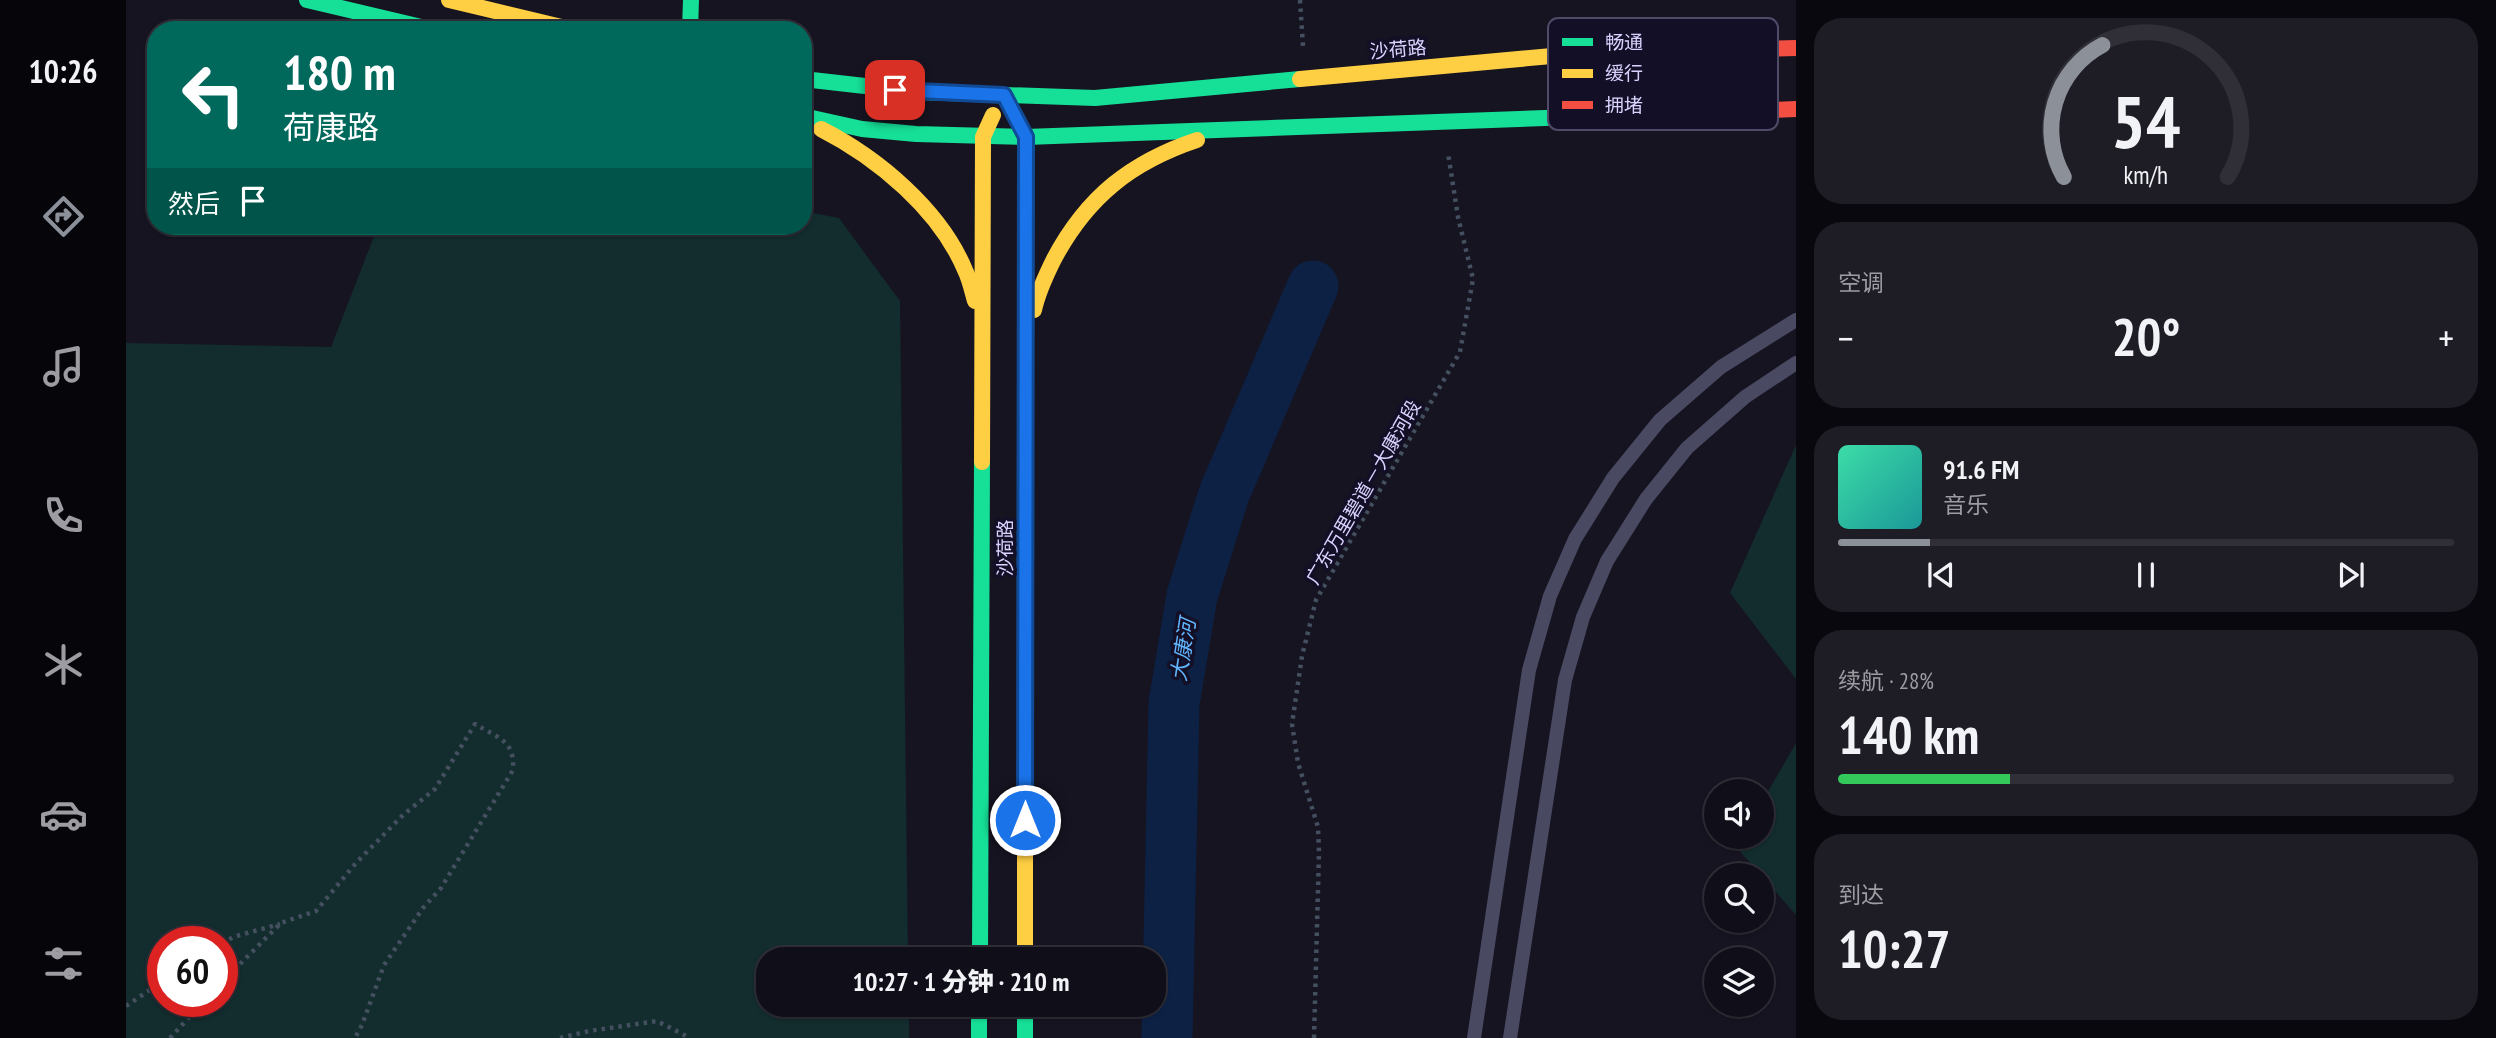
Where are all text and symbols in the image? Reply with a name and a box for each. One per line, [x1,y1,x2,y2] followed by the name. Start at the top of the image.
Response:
[1548,18,1778,130] legend
[1605,30,1643,54] text: 畅通
[1369,35,1427,63] street label: 沙荷路
[283,40,396,104] text: 180 m
[168,49,259,140] icon: left
[28,50,98,92] text: 10:26
[865,60,925,120] pin
[1605,61,1643,85] text: 缓行
[876,71,914,109] icon: arrive
[2111,73,2181,167] text: 54
[1605,93,1643,117] text: 拥堵
[283,106,379,148] text: 荷康路
[2124,159,2168,191] text: km/h
[234,182,272,220] icon: arrive
[168,187,220,220] text: 然后
[39,192,88,241] icon: directions
[1838,268,1884,297] text: 空调
[2112,303,2180,370] text: 20°
[1838,313,1854,362] text: −
[2438,313,2454,362] text: +
[39,342,88,391] icon: music
[1300,395,1426,589] street label: 广东万里碧道－大康河段
[1943,453,2019,486] text: 91.6 FM
[1943,490,1989,519] text: 音乐
[39,491,88,540] icon: phone
[993,519,1017,577] street label: 沙荷路
[1922,556,1960,594] icon: previous
[2127,556,2165,594] icon: pause
[2332,556,2370,594] icon: next
[1165,613,1202,683] water label: 大康河
[39,640,88,689] icon: climate
[1838,666,1934,695] text: 续航 · 28%
[1838,701,1979,768] text: 140 km
[1704,779,1774,1017] map controls
[1704,779,1774,849] button: sound
[988,783,1062,857] position arrow
[39,790,88,839] icon: car
[1704,863,1774,933] button: search
[1838,880,1884,909] text: 到达
[1838,915,1950,982] text: 10:27
[147,926,238,1017] speed limit sign: 60
[39,939,88,988] icon: filters
[1704,947,1774,1017] button: layers
[852,965,1070,998] text: 10:27 · 1 分钟 · 210 m

